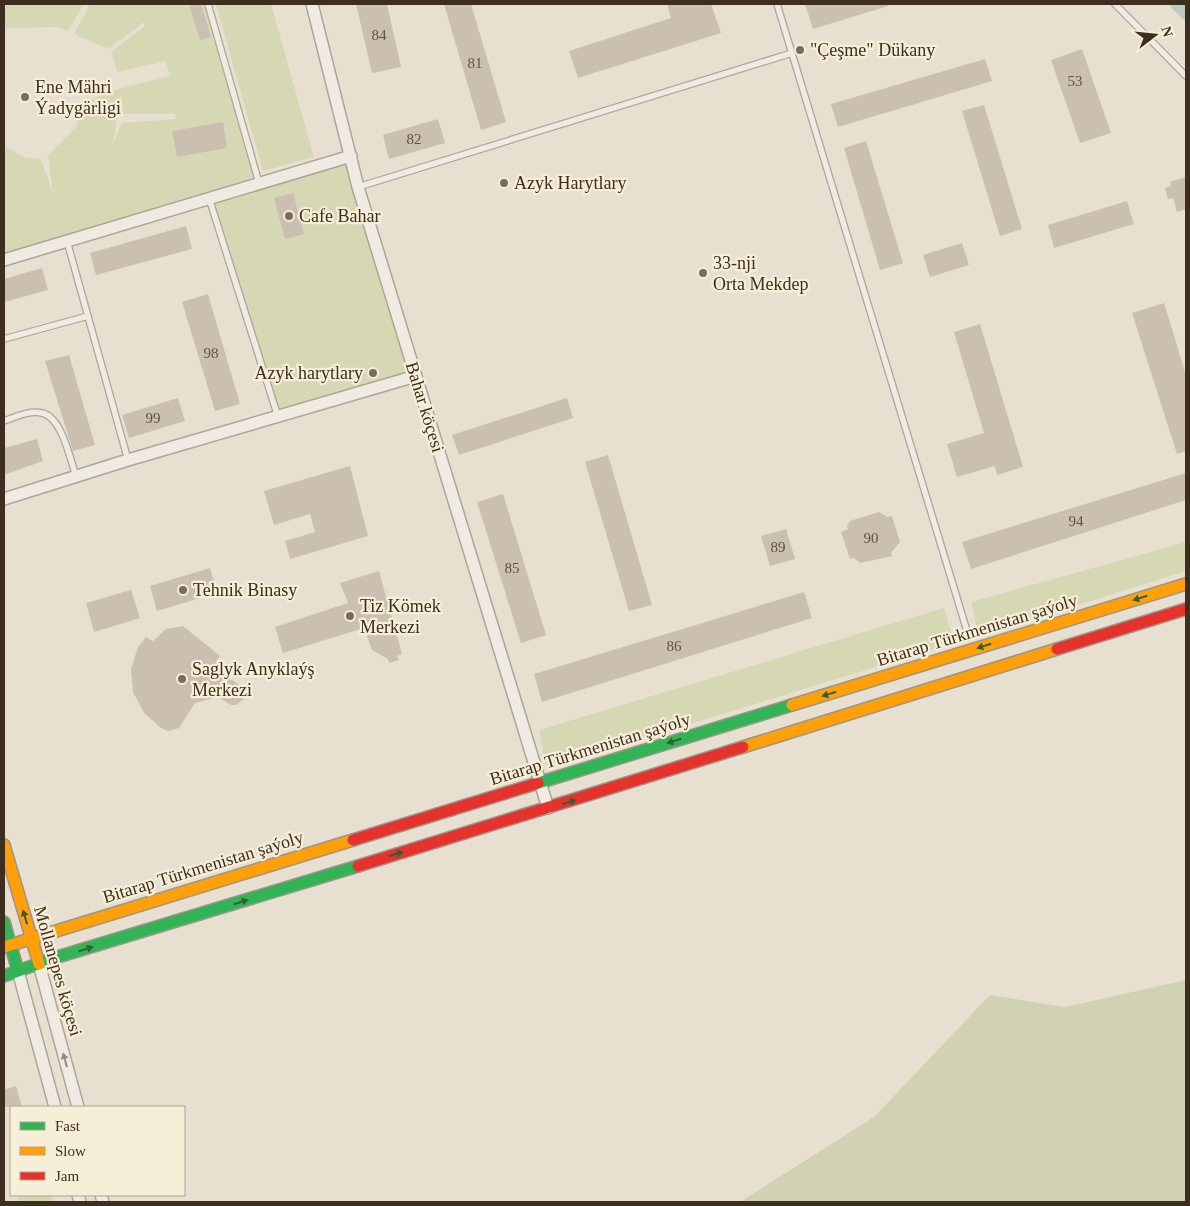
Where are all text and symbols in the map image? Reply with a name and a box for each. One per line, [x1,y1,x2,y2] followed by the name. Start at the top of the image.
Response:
[1130,10,1180,60] north arrow
[1158,25,1176,38] text: N
[372,27,387,43] house number: 84
[810,40,935,60] place label: "Çeşme" Dükany
[794,44,806,56] marker: "Çeşme" Dükany
[468,55,483,71] house number: 81
[1068,73,1083,89] house number: 53
[35,77,121,118] place label: Ene Mähri Ýadygärligi
[19,91,31,103] marker: Ene Mähri Ýadygärligi
[407,131,422,147] house number: 82
[514,173,626,193] place label: Azyk Harytlary
[498,177,510,189] marker: Azyk Harytlary
[299,206,380,226] place label: Cafe Bahar
[283,210,295,222] marker: Cafe Bahar
[713,253,808,294] place label: 33-nji Orta Mekdep
[697,267,709,279] marker: 33-nji Orta Mekdep
[204,345,219,361] house number: 98
[402,359,448,455] street label: Bahar köçesi
[255,363,363,383] place label: Azyk harytlary
[367,367,379,379] marker: Azyk harytlary
[146,410,161,426] house number: 99
[1069,513,1084,529] house number: 94
[864,530,879,546] house number: 90
[771,539,786,555] house number: 89
[505,560,520,576] house number: 85
[193,580,297,600] place label: Tehnik Binasy
[177,584,189,596] marker: Tehnik Binasy
[874,590,1080,670] street label: Bitarap Türkmenistan şaýoly
[1132,595,1147,603] one-way arrow
[360,596,441,637] place label: Tiz Kömek Merkezi
[344,610,356,622] marker: Tiz Kömek Merkezi
[667,638,682,654] house number: 86
[977,642,992,650] one-way arrow
[192,659,315,700] place label: Saglyk Anyklaýş Merkezi
[176,673,188,685] marker: Saglyk Anyklaýş Merkezi
[821,690,836,698] one-way arrow
[487,709,693,789] street label: Bitarap Türkmenistan şaýoly
[666,738,681,746] one-way arrow
[561,798,576,805] one-way arrow
[100,827,306,907] street label: Bitarap Türkmenistan şaýoly
[389,850,404,858] one-way arrow
[234,897,249,905] one-way arrow
[30,904,86,1038] street label: Mollanepes köçesi
[20,910,28,925] one-way arrow
[78,944,93,952] one-way arrow
[61,1053,69,1068] one-way arrow
[10,1106,185,1196] legend
[55,1118,81,1134] text: Fast
[55,1143,86,1159] text: Slow
[55,1168,79,1184] text: Jam

